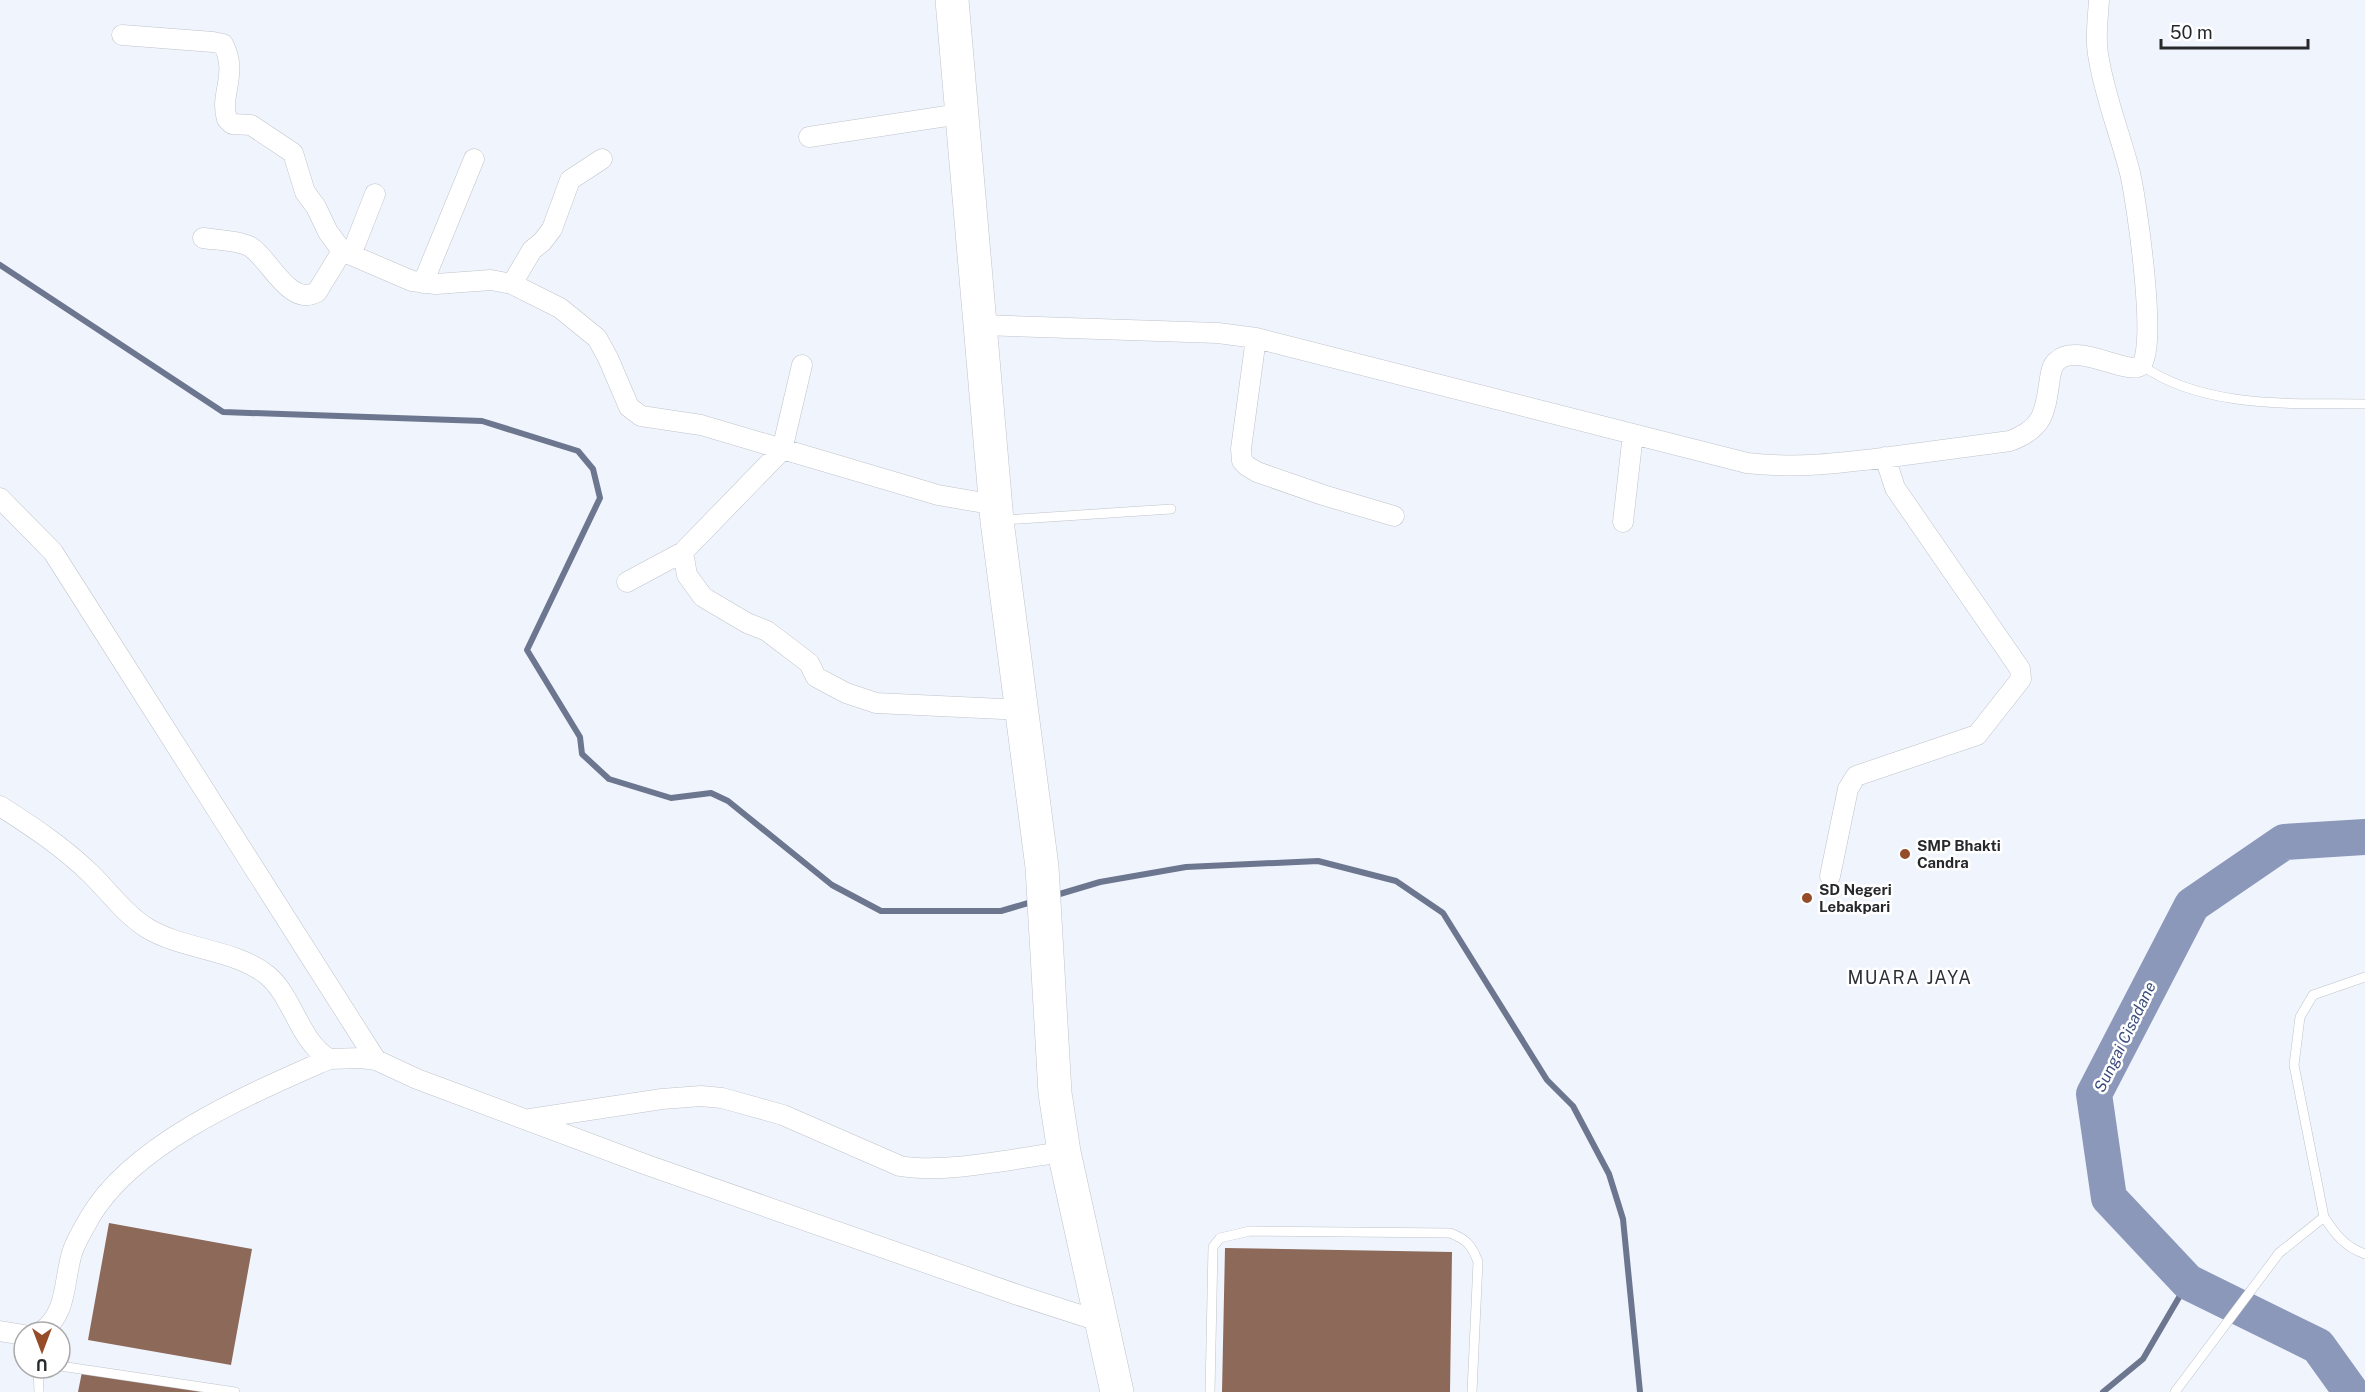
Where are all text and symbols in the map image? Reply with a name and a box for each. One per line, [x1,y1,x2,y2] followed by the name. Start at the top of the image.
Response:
[2161,12,2308,50] scale bar
[2170,22,2213,43] text: 50 m
[1917,837,2001,871] place label: SMP Bhakti Candra
[1898,847,1912,861] marker: SMP Bhakti Candra
[1819,881,1892,915] place label: SD Negeri Lebakpari
[1800,891,1814,905] marker: SD Negeri Lebakpari
[1847,967,1973,988] district label: MUARA JAYA
[2090,978,2160,1095] water label: Sungai Cisadane
[12,1320,72,1380] north arrow
[36,1355,48,1374] text: U

